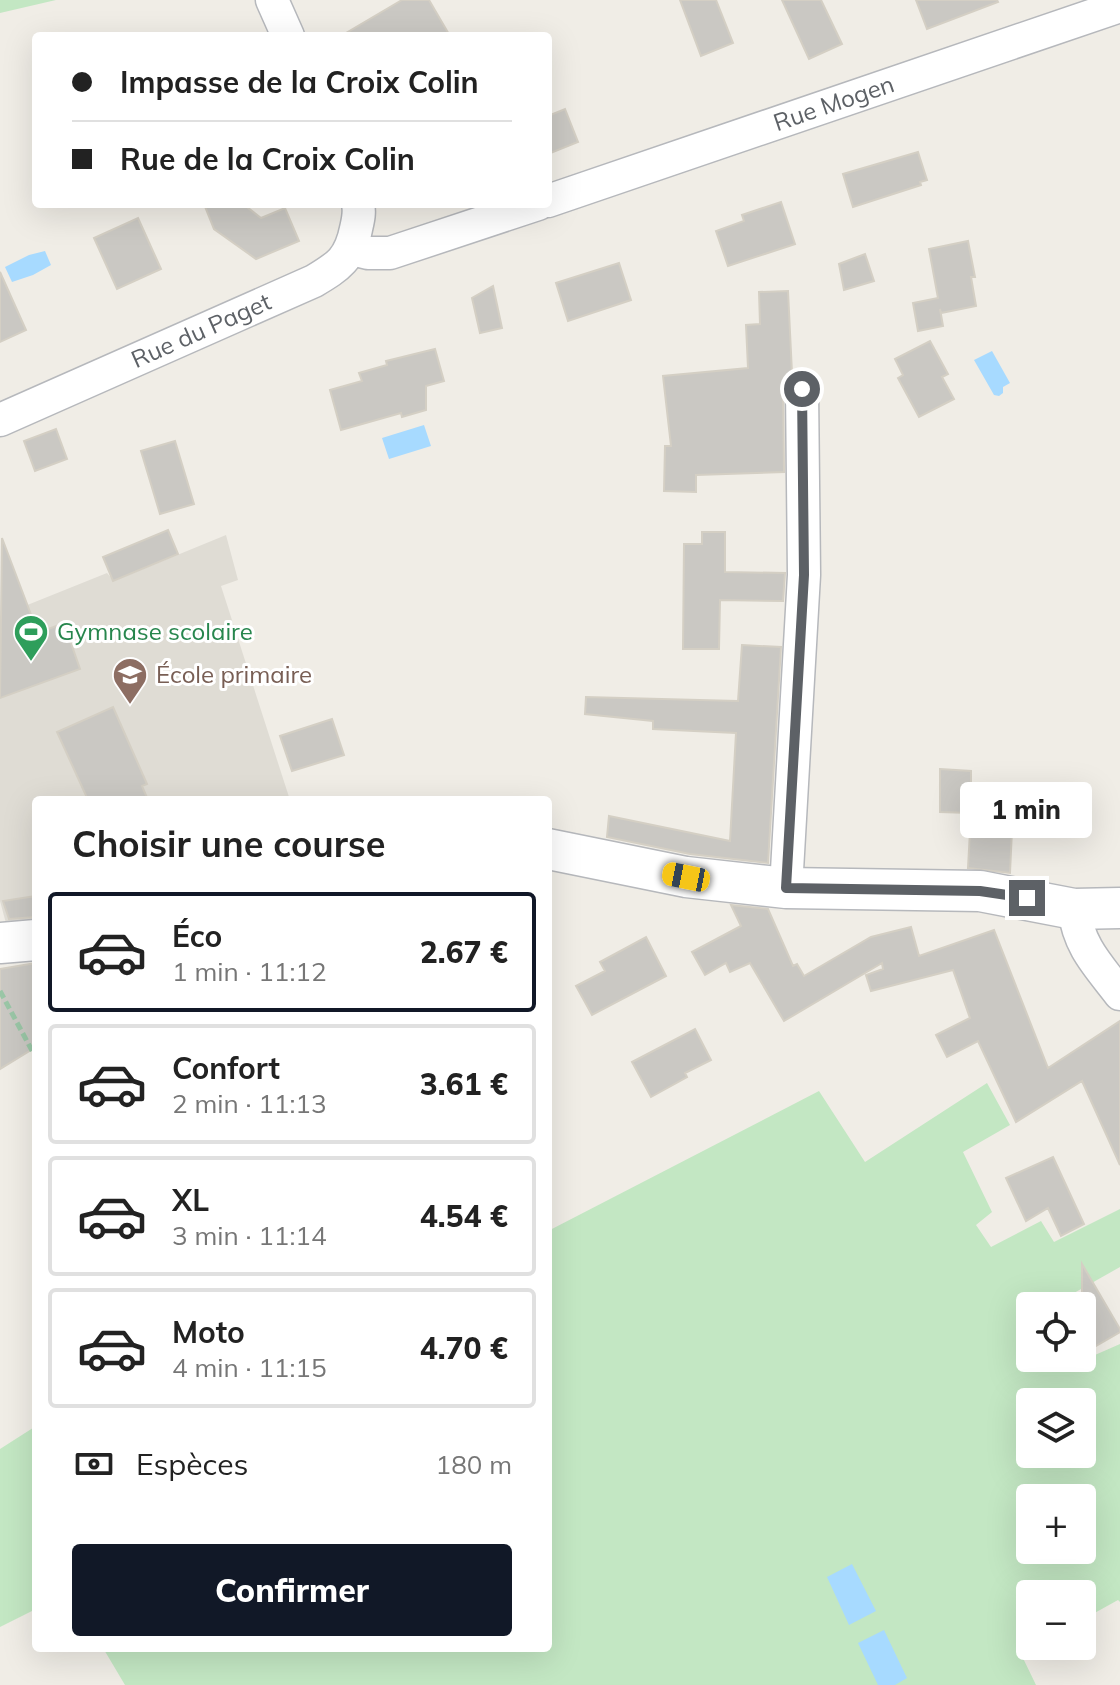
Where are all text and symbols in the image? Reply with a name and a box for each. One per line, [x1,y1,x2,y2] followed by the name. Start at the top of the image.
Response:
[120,63,479,101] text: Impasse de la Croix Colin
[769,68,898,137] street label: Rue Mogen
[120,140,415,178] text: Rue de la Croix Colin
[126,286,275,374] street label: Rue du Paget
[784,371,820,407] route start
[12,613,50,663] sports icon: Gymnase scolaire
[57,616,253,646] place label: Gymnase scolaire
[111,656,149,706] school or university icon: École primaire
[156,659,312,689] place label: École primaire
[961,782,1093,838] callout: 1 min
[991,793,1061,826] text: 1 min
[72,821,386,866] text: Choisir une course
[660,861,712,893] car
[1009,880,1045,916] route end
[76,916,148,988] icon: car
[172,917,222,955] text: Éco
[420,933,508,971] text: 2.67 €
[172,955,327,988] text: 1 min · 11:12
[76,1048,148,1120] icon: car
[172,1049,280,1087] text: Confort
[420,1065,508,1103] text: 3.61 €
[172,1087,327,1120] text: 2 min · 11:13
[76,1180,148,1252] icon: car
[172,1181,209,1219] text: XL
[420,1197,508,1235] text: 4.54 €
[172,1219,327,1252] text: 3 min · 11:14
[1016,1292,1096,1660] map controls
[1016,1292,1096,1372] button: locate
[76,1312,148,1384] icon: car
[172,1313,245,1351] text: Moto
[420,1329,508,1367] text: 4.70 €
[172,1351,327,1384] text: 4 min · 11:15
[1016,1388,1096,1468] button: layers
[72,1442,116,1486] icon: cash
[136,1445,248,1483] text: Espèces
[436,1448,512,1481] text: 180 m
[1016,1484,1096,1564] button: +
[72,1544,512,1636] button: Confirmer
[1016,1580,1096,1660] button: −

